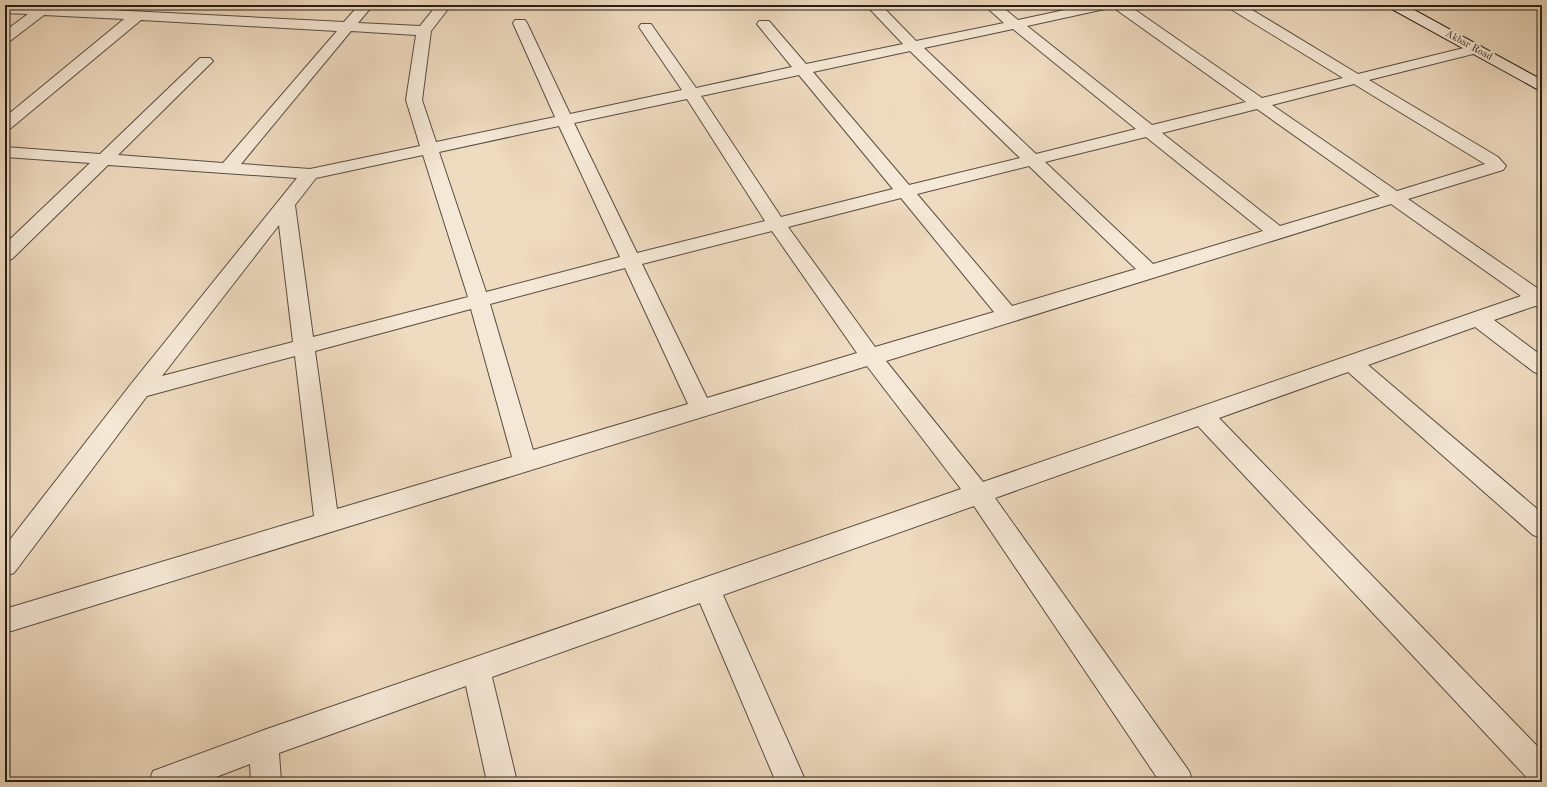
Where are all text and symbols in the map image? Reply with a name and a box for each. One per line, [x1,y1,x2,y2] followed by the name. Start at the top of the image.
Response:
[1444,28,1494,62] street label: Akbar Road

